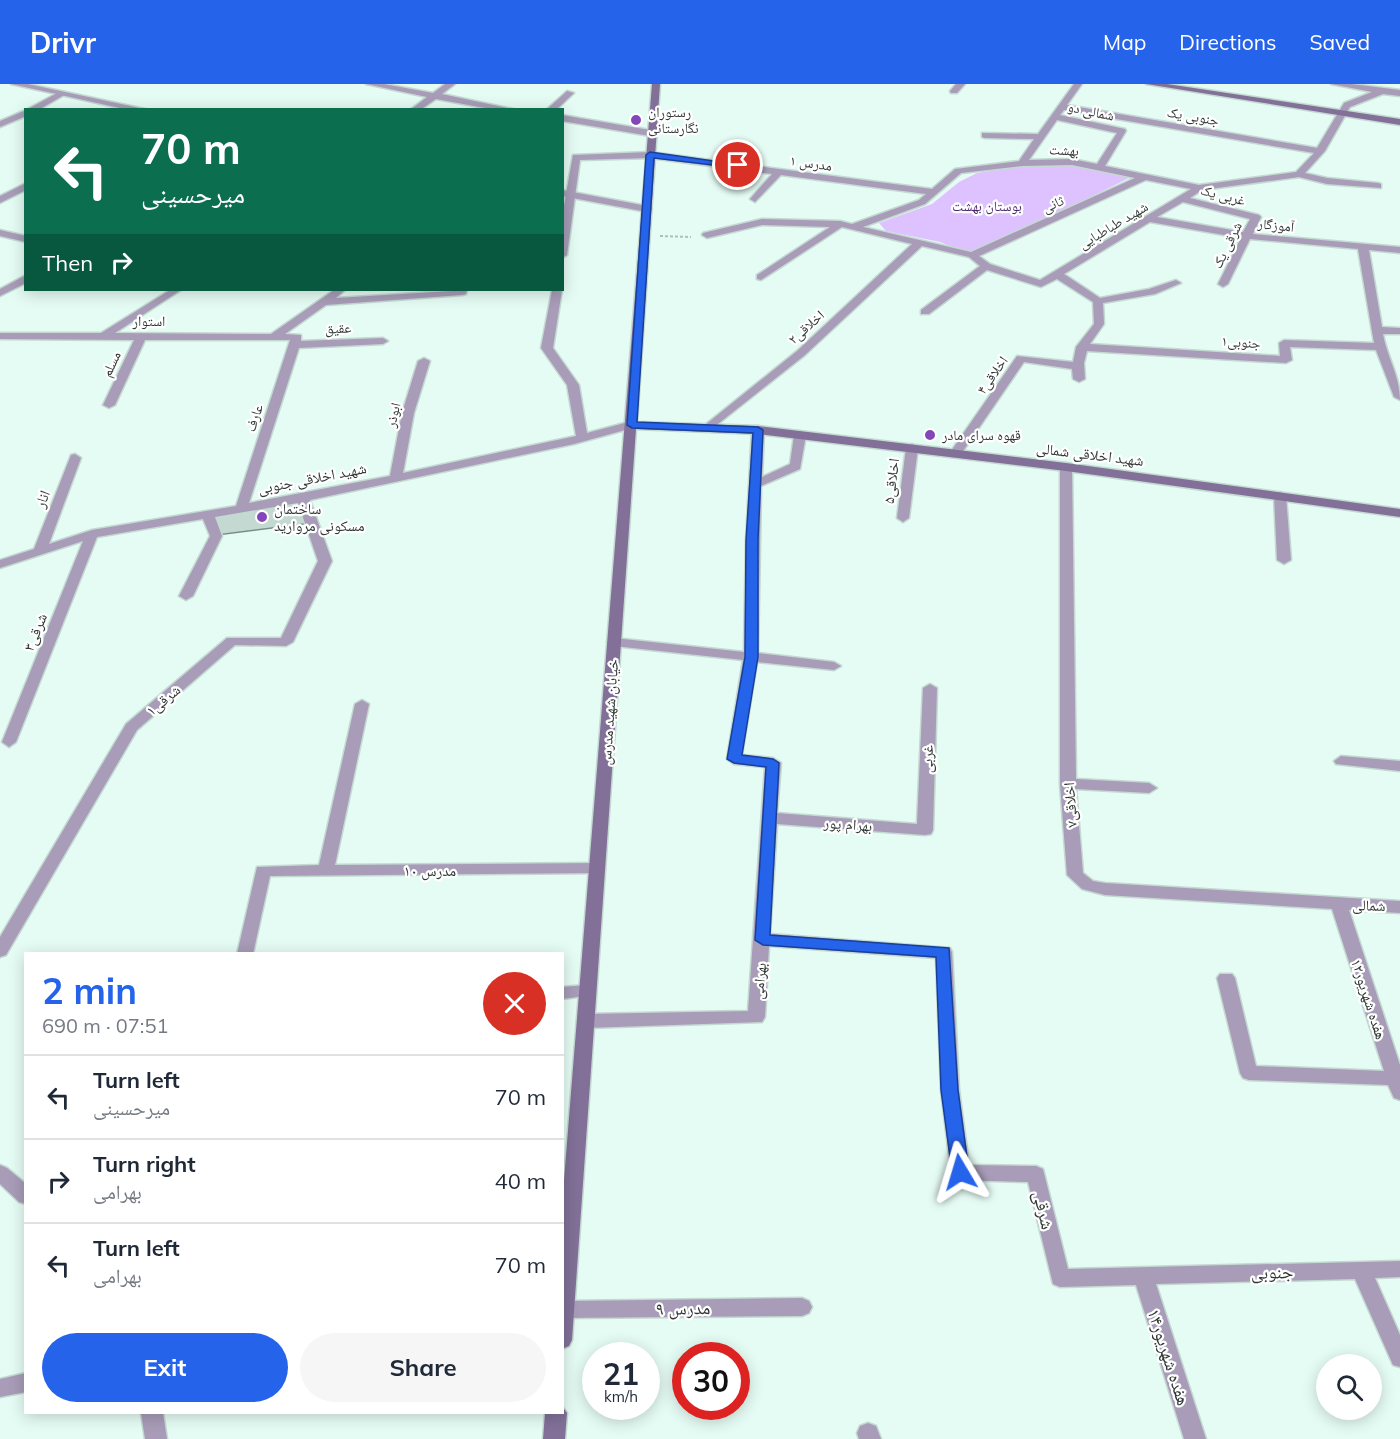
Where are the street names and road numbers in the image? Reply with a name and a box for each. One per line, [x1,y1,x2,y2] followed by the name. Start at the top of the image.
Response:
[1066,97,1116,125] street label: شمالی دو
[1166,103,1220,129] street label: جنوبی یک
[1049,140,1080,160] street label: بهشت
[789,151,833,175] street label: مدرس ۱
[1199,181,1247,209] street label: غربی یک
[1039,191,1067,217] street label: ثانی
[1075,197,1151,253] street label: شهید طباطبایی
[1256,214,1295,236] street label: آموزگار
[1208,219,1246,271] street label: شرقی یک
[784,306,828,348] street label: اخلاقی۲
[132,312,165,330] street label: استوار
[324,318,352,339] street label: عقیق
[1221,332,1261,352] street label: جنوبی۱
[97,348,126,380] street label: مسلم
[972,352,1012,398] street label: اخلاقی۴
[381,401,405,430] street label: ابوذر
[241,402,267,434] street label: عارف
[1035,438,1145,471] street label: شهید اخلاقی شمالی
[879,457,904,505] street label: اخلاقی۵
[256,458,368,499] street label: شهید اخلاقی جنوبی
[30,488,54,511] street label: انار
[19,610,52,654] street label: شرقی۳
[596,658,623,766] street label: خیابان شهید مدرس
[142,680,185,721] street label: شرقی۱
[917,744,938,773] street label: غربی
[1059,782,1082,828] street label: اخلاقی۷
[822,813,873,836] street label: بهرام پور
[404,861,456,881] street label: مدرس ۱۰
[1352,895,1386,916] street label: شمالی
[1347,956,1391,1042] street label: هفده شهریور۱۲
[748,962,771,1000] street label: بهرامی
[1028,1188,1060,1232] street label: شرقی
[1251,1260,1293,1284] street label: جنوبی
[655,1296,711,1320] street label: مدرس ۹
[1143,1306,1195,1408] street label: هفده شهریور۱۴

